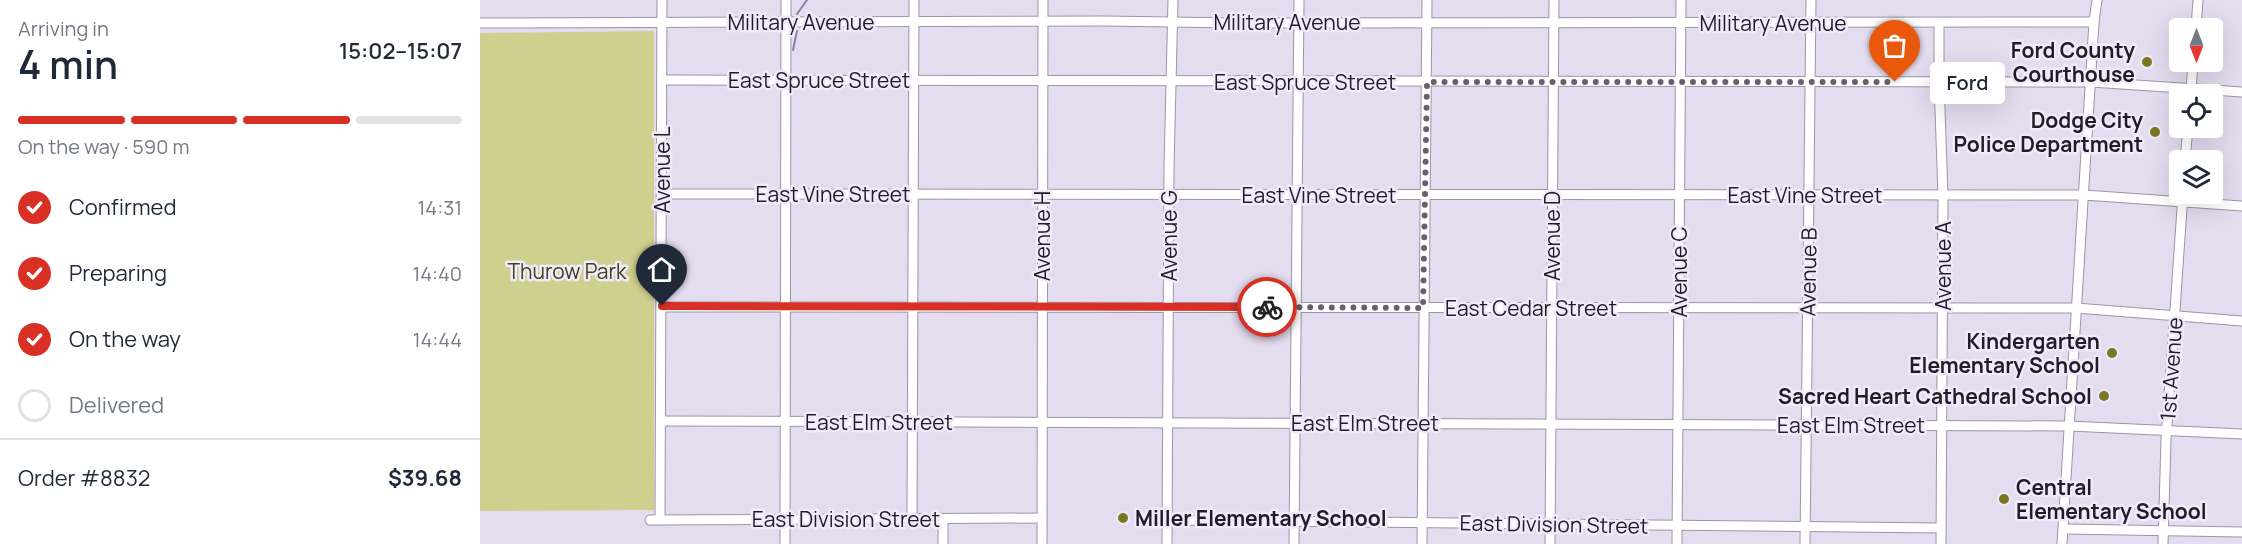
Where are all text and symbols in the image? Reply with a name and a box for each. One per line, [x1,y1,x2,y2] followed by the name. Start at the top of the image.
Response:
[727,8,875,36] street label: Military Avenue
[1213,8,1361,36] street label: Military Avenue
[1699,9,1847,37] street label: Military Avenue
[18,15,109,42] text: Arriving in
[2169,18,2223,72] north arrow
[2169,18,2223,204] map controls
[1869,20,1920,82] pin
[1878,29,1911,62] icon: bag
[339,36,462,66] text: 15:02–15:07
[2011,36,2135,88] place label: Ford County Courthouse
[18,37,118,91] text: 4 min
[2140,55,2154,69] marker: Ford County Courthouse
[1931,61,2006,103] callout: Ford
[728,66,910,94] street label: East Spruce Street
[1214,68,1396,96] street label: East Spruce Street
[1947,69,1988,96] text: Ford
[2169,84,2223,138] button: locate
[1954,106,2143,158] place label: Dodge City Police Department
[2148,125,2162,139] marker: Dodge City Police Department
[648,126,676,213] street label: Avenue L
[18,133,189,160] text: On the way · 590 m
[2169,150,2223,204] button: layers
[756,180,910,208] street label: East Vine Street
[1242,181,1396,209] street label: East Vine Street
[1728,181,1882,209] street label: East Vine Street
[1155,190,1183,281] street label: Avenue G
[18,191,51,224] icon: check
[1028,191,1056,281] street label: Avenue H
[1538,191,1566,281] street label: Avenue D
[69,192,177,222] text: Confirmed
[418,194,462,221] text: 14:31
[1929,221,1957,311] street label: Avenue A
[1665,226,1693,318] street label: Avenue C
[1793,227,1823,317] street label: Avenue B
[636,244,687,306] pin
[645,253,678,286] icon: home
[18,257,51,290] icon: check
[508,257,627,285] park label: Thurow Park
[69,258,167,288] text: Preparing
[412,260,462,287] text: 14:40
[1237,277,1297,337] courier
[1251,291,1284,324] icon: bike
[1445,294,1617,322] street label: East Cedar Street
[2153,316,2189,422] street label: 1st Avenue
[18,323,51,356] icon: check
[69,324,181,354] text: On the way
[413,326,462,353] text: 14:44
[1909,327,2100,379] place label: Kindergarten Elementary School
[2105,346,2119,360] marker: Kindergarten Elementary School
[1778,382,2092,410] place label: Sacred Heart Cathedral School
[2097,389,2111,403] marker: Sacred Heart Cathedral School
[69,390,164,420] text: Delivered
[805,408,953,436] street label: East Elm Street
[1291,409,1439,437] street label: East Elm Street
[1777,411,1925,439] street label: East Elm Street
[18,463,150,493] text: Order #8832
[388,463,462,493] text: $39.68
[2016,473,2207,525] place label: Central Elementary School
[1997,492,2011,506] marker: Central Elementary School
[1135,504,1387,532] place label: Miller Elementary School
[752,505,940,533] street label: East Division Street
[1459,508,1649,540] street label: East Division Street
[1116,511,1130,525] marker: Miller Elementary School

